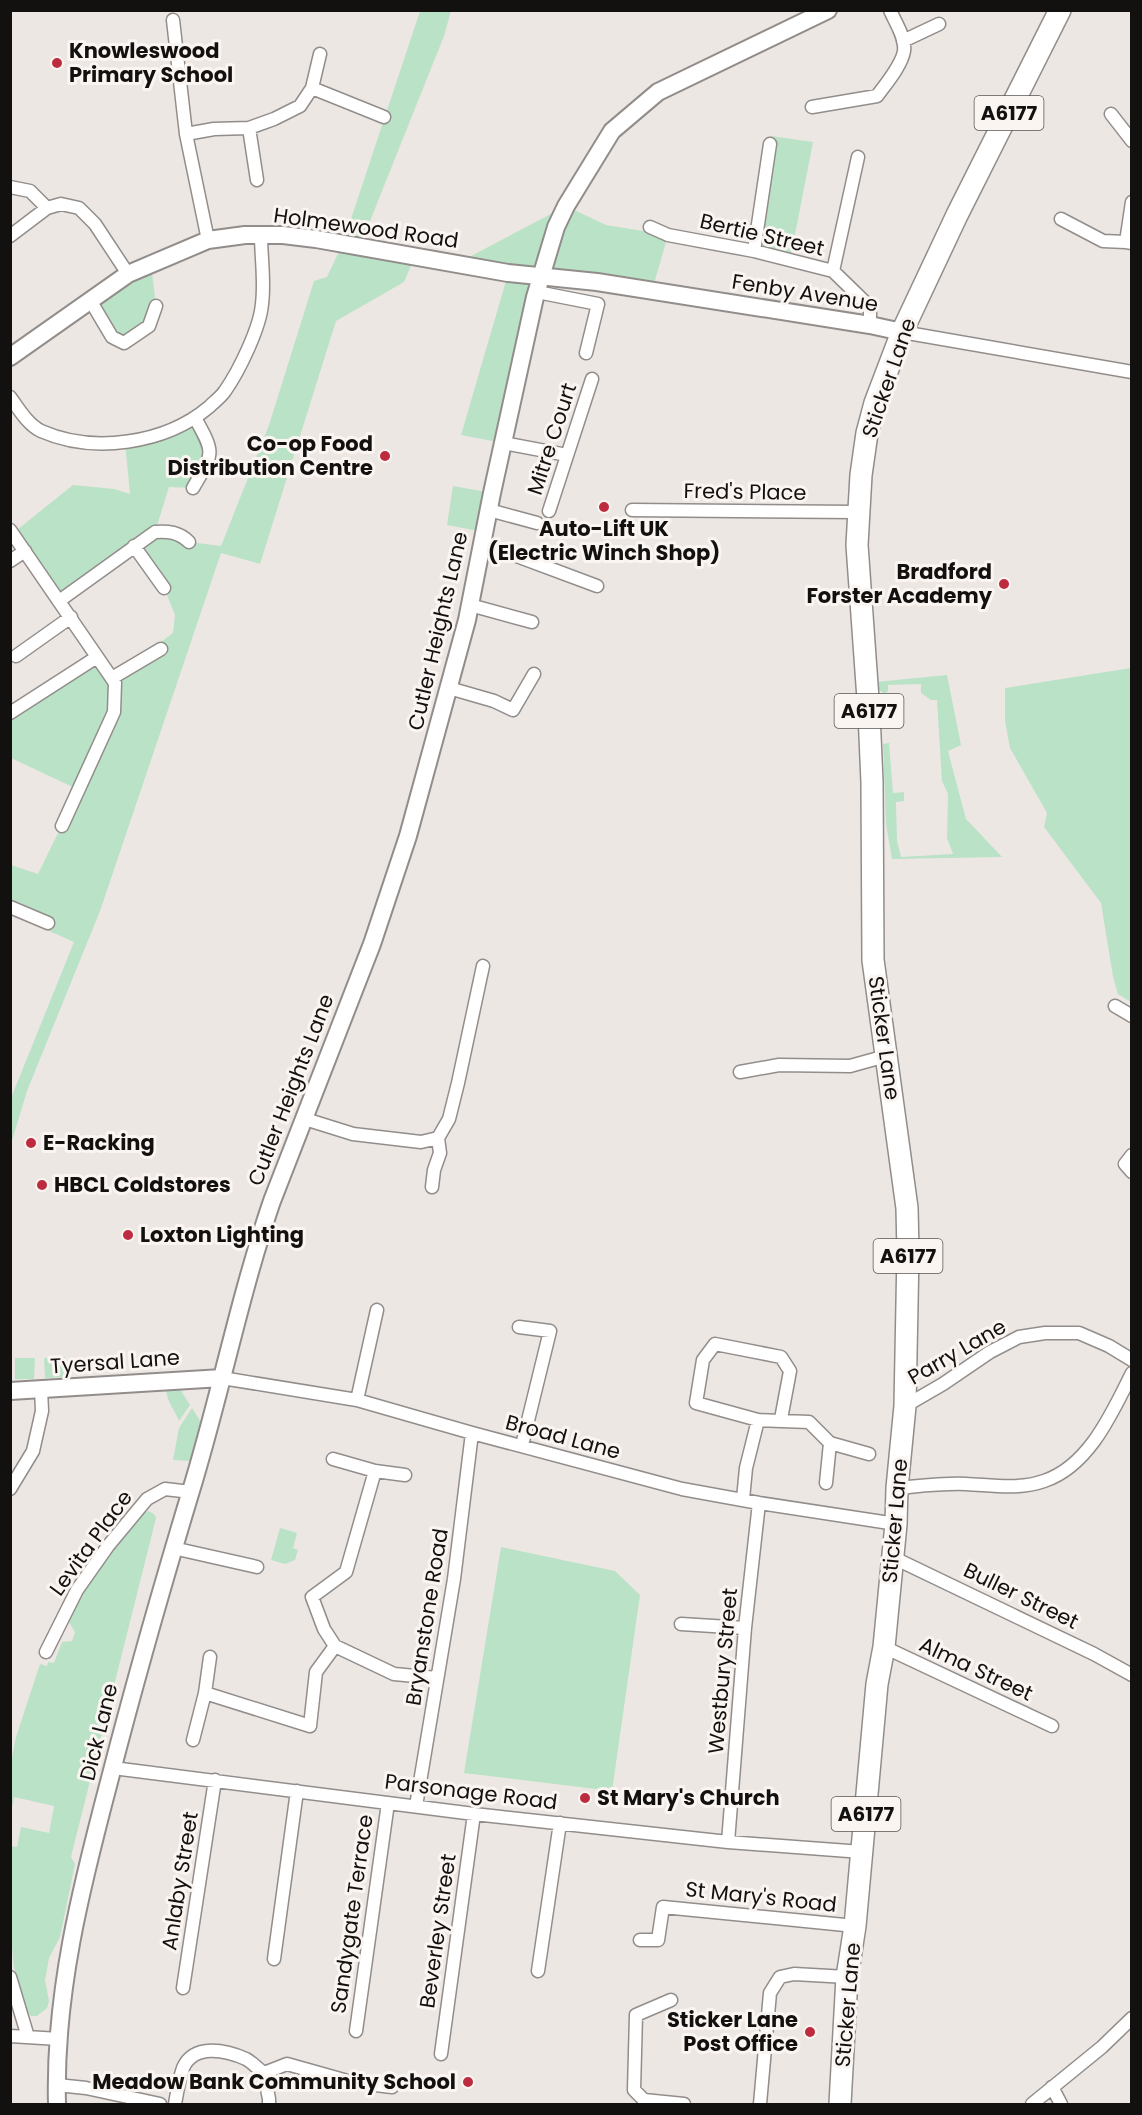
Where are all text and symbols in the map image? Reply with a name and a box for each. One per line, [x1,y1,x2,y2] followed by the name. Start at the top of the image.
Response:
[69,36,233,89] place label: Knowleswood Primary School
[50,56,64,70] marker: Knowleswood Primary School
[974,96,1044,130] road number: A6177
[272,200,460,255] street label: Holmewood Road
[697,206,827,263] street label: Bertie Street
[730,267,880,318] street label: Fenby Avenue
[854,314,923,442] street label: Sticker Lane
[520,379,583,498] street label: Mitre Court
[167,429,373,482] place label: Co-op Food Distribution Centre
[378,449,392,463] marker: Co-op Food Distribution Centre
[683,476,807,507] street label: Fred's Place
[597,500,611,514] marker: Auto-Lift UK (Electric Winch Shop)
[488,514,720,567] place label: Auto-Lift UK (Electric Winch Shop)
[401,529,474,733] street label: Cutler Heights Lane
[806,557,993,610] place label: Bradford Forster Academy
[997,577,1011,591] marker: Bradford Forster Academy
[834,694,904,728] road number: A6177
[861,974,908,1102] street label: Sticker Lane
[241,990,340,1190] street label: Cutler Heights Lane
[43,1128,155,1157] place label: E-Racking
[24,1136,38,1150] marker: E-Racking
[54,1170,231,1199] place label: HBCL Coldstores
[35,1178,49,1192] marker: HBCL Coldstores
[140,1220,304,1249] place label: Loxton Lighting
[121,1228,135,1242] marker: Loxton Lighting
[874,1239,942,1273] road number: A6177
[902,1312,1011,1391] street label: Parry Lane
[49,1343,181,1380] street label: Tyersal Lane
[502,1407,624,1466] street label: Broad Lane
[875,1457,914,1584] street label: Sticker Lane
[42,1484,139,1601] street label: Levita Place
[398,1526,455,1708] street label: Bryanstone Road
[959,1555,1084,1636] street label: Buller Street
[701,1587,744,1755] street label: Westbury Street
[915,1630,1038,1708] street label: Alma Street
[72,1680,125,1783] street label: Dick Lane
[383,1767,559,1816] street label: Parsonage Road
[597,1783,780,1812] place label: St Mary's Church
[578,1791,592,1805] marker: St Mary's Church
[832,1797,900,1831] road number: A6177
[154,1809,205,1952] street label: Anlaby Street
[323,1813,380,2015] street label: Sandygate Terrace
[412,1852,463,2010] street label: Beverley Street
[684,1874,838,1919] street label: St Mary's Road
[828,1941,867,2068] street label: Sticker Lane
[667,2005,798,2058] place label: Sticker Lane Post Office
[803,2025,817,2039] marker: Sticker Lane Post Office
[92,2067,456,2096] place label: Meadow Bank Community School
[461,2075,475,2089] marker: Meadow Bank Community School

